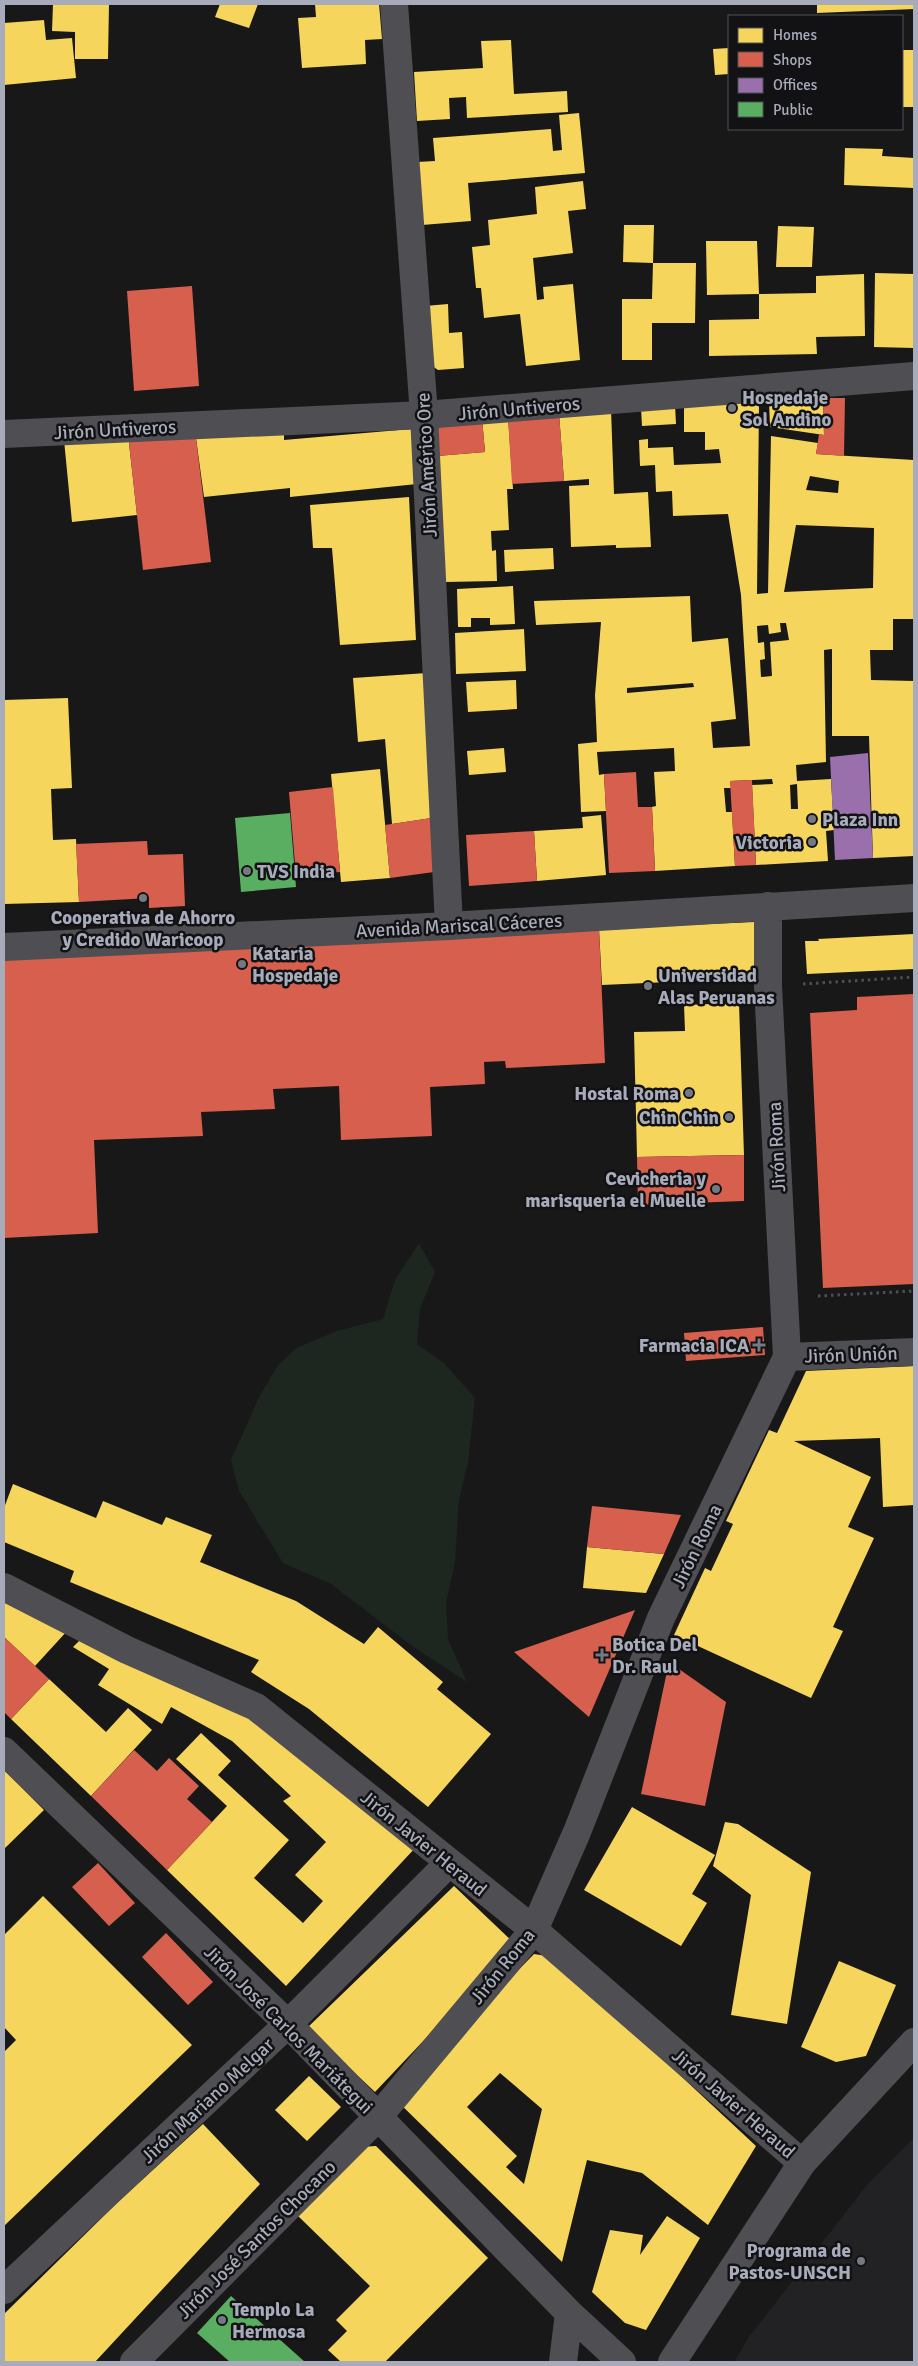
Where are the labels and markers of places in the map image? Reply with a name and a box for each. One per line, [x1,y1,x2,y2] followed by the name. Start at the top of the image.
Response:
[742,386,831,432] place label: Hospedaje Sol Andino
[726,402,738,414] marker: Hospedaje Sol Andino
[822,808,898,832] place label: Plaza Inn
[806,813,818,825] marker: Plaza Inn
[736,831,802,855] place label: Victoria
[806,836,818,848] marker: Victoria
[257,860,335,884] place label: TVS India
[241,865,253,877] marker: TVS India
[137,892,149,904] marker: Cooperativa de Ahorro y Credido Waricoop
[51,906,235,952] place label: Cooperativa de Ahorro y Credido Waricoop
[252,942,338,988] place label: Kataria Hospedaje
[236,958,248,970] marker: Kataria Hospedaje
[658,964,775,1010] place label: Universidad Alas Peruanas
[642,980,654,992] marker: Universidad Alas Peruanas
[574,1082,679,1106] place label: Hostal Roma
[683,1087,695,1099] marker: Hostal Roma
[639,1106,719,1130] place label: Chin Chin
[723,1111,735,1123] marker: Chin Chin
[525,1167,707,1213] place label: Cevicheria y marisqueria el Muelle
[710,1183,722,1195] marker: Cevicheria y marisqueria el Muelle
[639,1334,749,1358] place label: Farmacia ICA
[753,1339,765,1351] marker: Farmacia ICA
[612,1633,697,1679] place label: Botica Del Dr. Raul
[596,1649,608,1661] marker: Botica Del Dr. Raul
[729,2239,851,2285] place label: Programa de Pastos-UNSCH
[855,2255,867,2267] marker: Programa de Pastos-UNSCH
[232,2298,315,2344] place label: Templo La Hermosa
[216,2314,228,2326] marker: Templo La Hermosa

